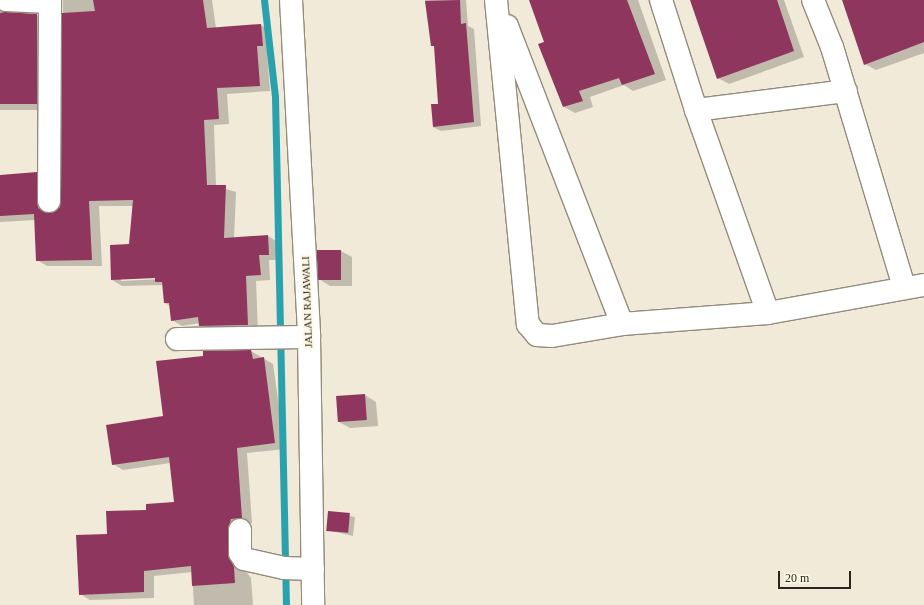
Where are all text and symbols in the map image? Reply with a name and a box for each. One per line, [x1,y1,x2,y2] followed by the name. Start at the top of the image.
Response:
[299,256,315,348] street label: JALAN RAJAWALI
[780,563,853,589] scale bar
[785,571,809,585] text: 20 m

